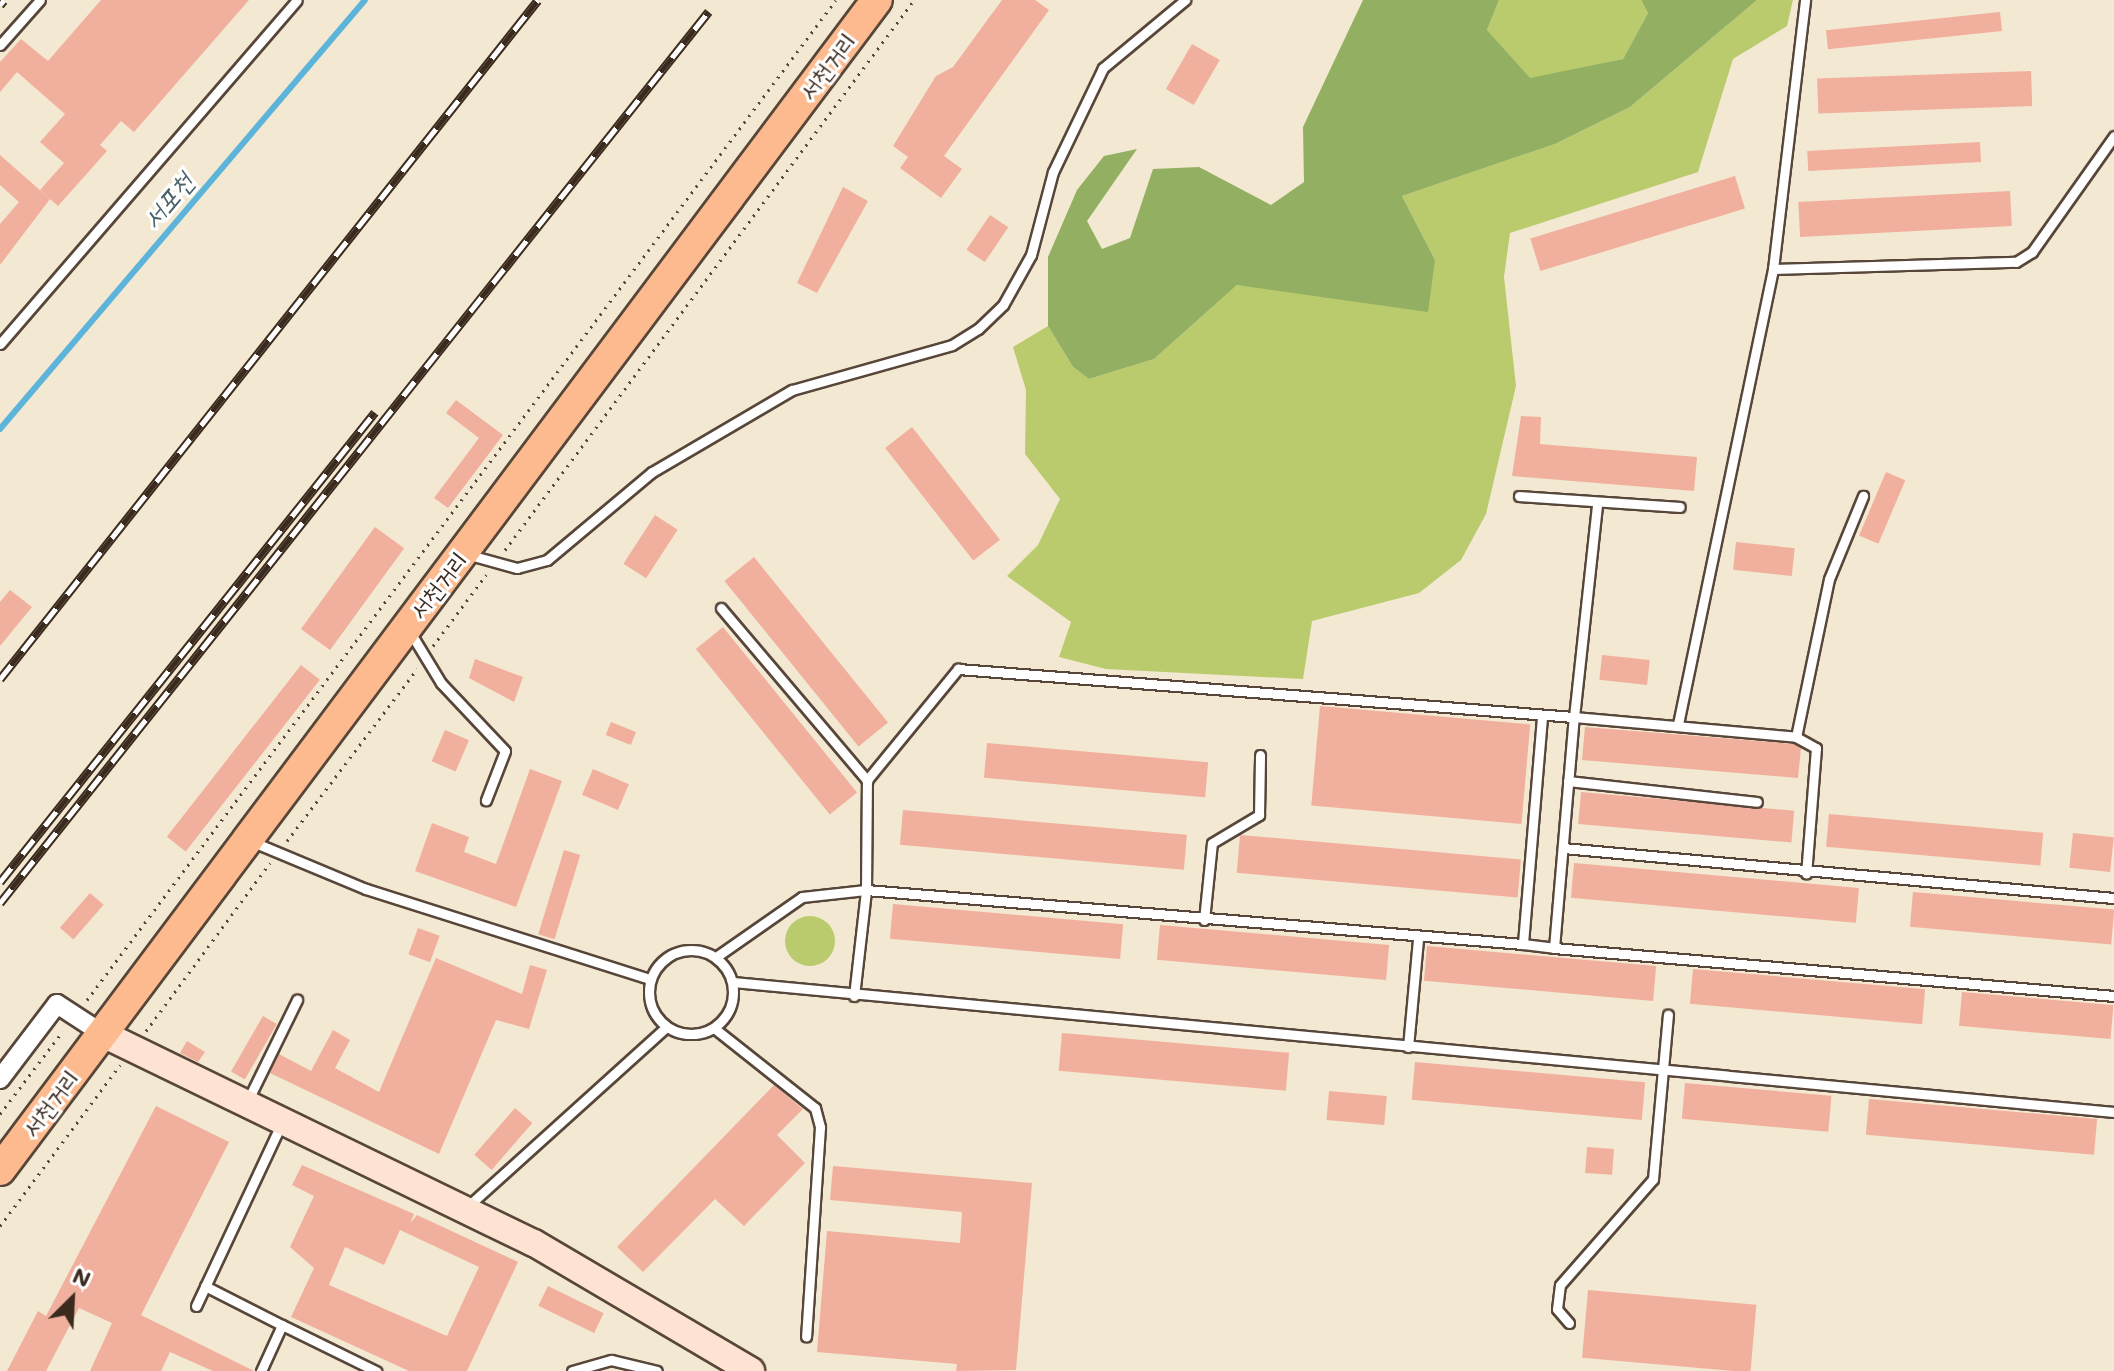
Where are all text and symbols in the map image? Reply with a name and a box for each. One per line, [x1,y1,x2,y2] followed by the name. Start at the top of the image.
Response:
[792,26,862,106] street label: 서천거리
[136,167,200,235] water label: 서포천
[403,546,473,624] street label: 서천거리
[15,1063,85,1143] street label: 서천거리
[32,1259,112,1339] north arrow
[68,1260,95,1293] text: N

